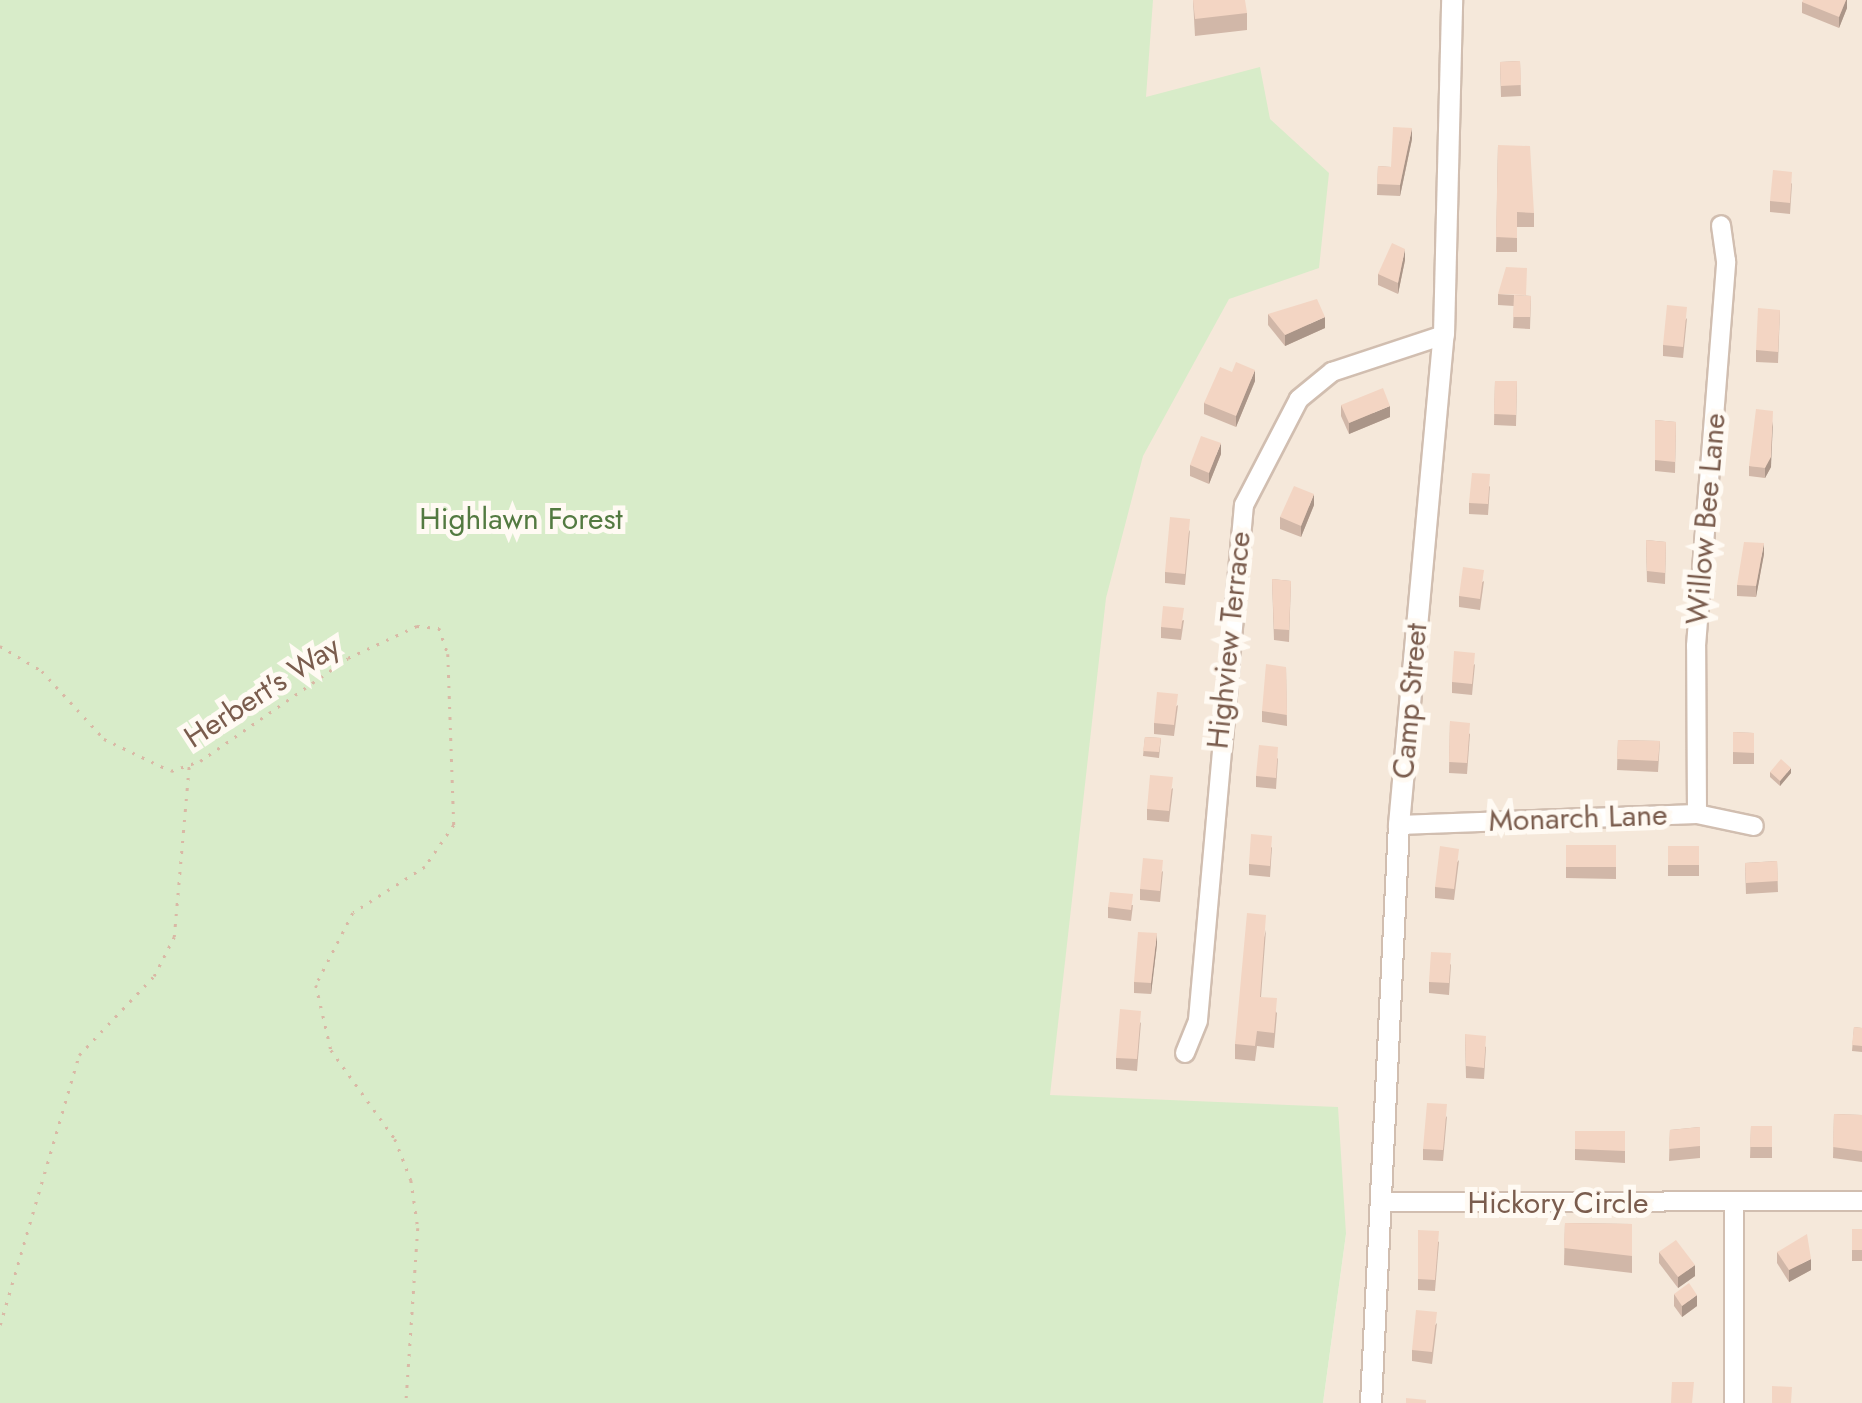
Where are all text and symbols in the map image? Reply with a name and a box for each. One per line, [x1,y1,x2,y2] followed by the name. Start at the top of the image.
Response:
[1679,412,1733,626] street label: Willow Bee Lane
[419,501,623,537] park label: Highlawn Forest
[1200,529,1258,751] street label: Highview Terrace
[1385,622,1435,780] street label: Camp Street
[178,628,346,756] street label: Herbert's Way
[1488,797,1668,839] street label: Monarch Lane
[1468,1185,1648,1221] street label: Hickory Circle

